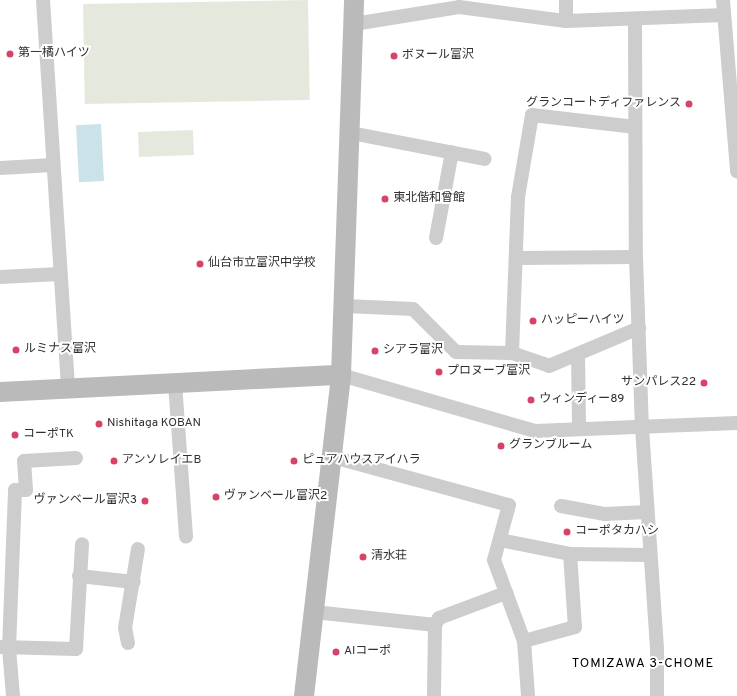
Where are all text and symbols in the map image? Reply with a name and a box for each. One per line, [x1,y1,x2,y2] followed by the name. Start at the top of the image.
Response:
[18,47,90,61] place label: 第一橘ハイツ
[5,49,15,59] marker: 第一橘ハイツ
[402,49,474,63] place label: ボヌール富沢
[389,51,399,61] marker: ボヌール富沢
[525,97,681,111] place label: グランコートディファレンス
[684,99,694,109] marker: グランコートディファレンス
[393,192,465,206] place label: 東北偕和曾館
[380,194,390,204] marker: 東北偕和曾館
[208,257,316,271] place label: 仙台市立富沢中学校
[195,259,205,269] marker: 仙台市立富沢中学校
[541,314,625,328] place label: ハッピーハイツ
[528,316,538,326] marker: ハッピーハイツ
[24,343,96,357] place label: ルミナス富沢
[383,344,443,358] place label: シアラ富沢
[11,345,21,355] marker: ルミナス富沢
[370,346,380,356] marker: シアラ富沢
[447,365,531,379] place label: プロヌーブ富沢
[434,367,444,377] marker: プロヌーブ富沢
[621,376,696,390] place label: サンパレス22
[699,378,709,388] marker: サンパレス22
[539,393,625,407] place label: ウィンディー89
[526,395,536,405] marker: ウィンディー89
[107,417,201,431] place label: Nishitaga KOBAN
[94,419,104,429] marker: Nishitaga KOBAN
[23,428,74,442] place label: コーポTK
[10,430,20,440] marker: コーポTK
[509,439,593,453] place label: グランブルーム
[496,441,506,451] marker: グランブルーム
[122,454,202,468] place label: アンソレイエB
[302,454,422,468] place label: ピュアハウスアイハラ
[109,456,119,466] marker: アンソレイエB
[289,456,299,466] marker: ピュアハウスアイハラ
[224,490,327,504] place label: ヴァンベール富沢2
[211,492,221,502] marker: ヴァンベール富沢2
[34,494,137,508] place label: ヴァンベール富沢3
[140,496,150,506] marker: ヴァンベール富沢3
[575,525,659,539] place label: コーポタカハシ
[562,527,572,537] marker: コーポタカハシ
[371,550,407,564] place label: 清水荘
[358,552,368,562] marker: 清水荘
[344,645,391,659] place label: AIコーポ
[331,647,341,657] marker: AIコーポ
[572,656,714,672] district label: TOMIZAWA 3-CHOME

